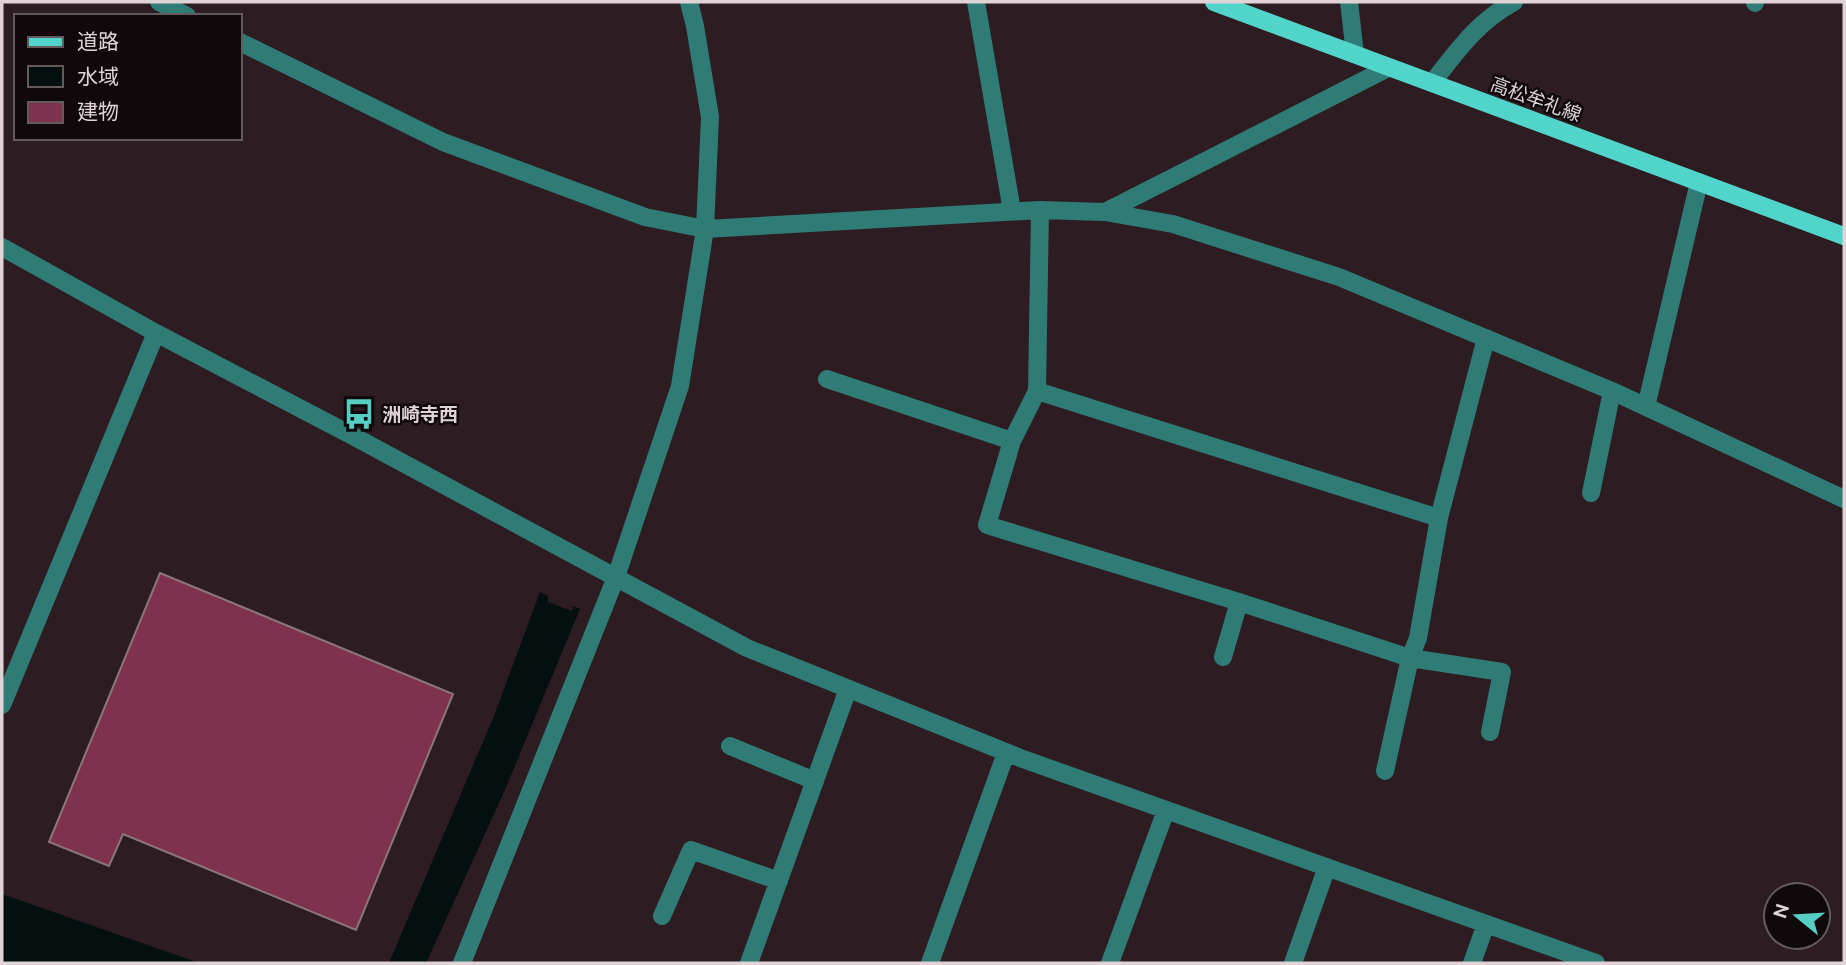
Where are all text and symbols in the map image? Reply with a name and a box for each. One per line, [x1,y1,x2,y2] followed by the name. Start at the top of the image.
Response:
[14,14,242,140] legend
[77,29,119,53] text: 道路
[77,64,119,88] text: 水域
[1488,72,1584,126] street label: 高松牟礼線
[77,99,119,123] text: 建物
[342,397,376,431] bus stop icon: 洲崎寺西
[382,403,458,425] place label: 洲崎寺西
[1762,881,1832,951] north arrow
[1768,901,1793,921] text: N

